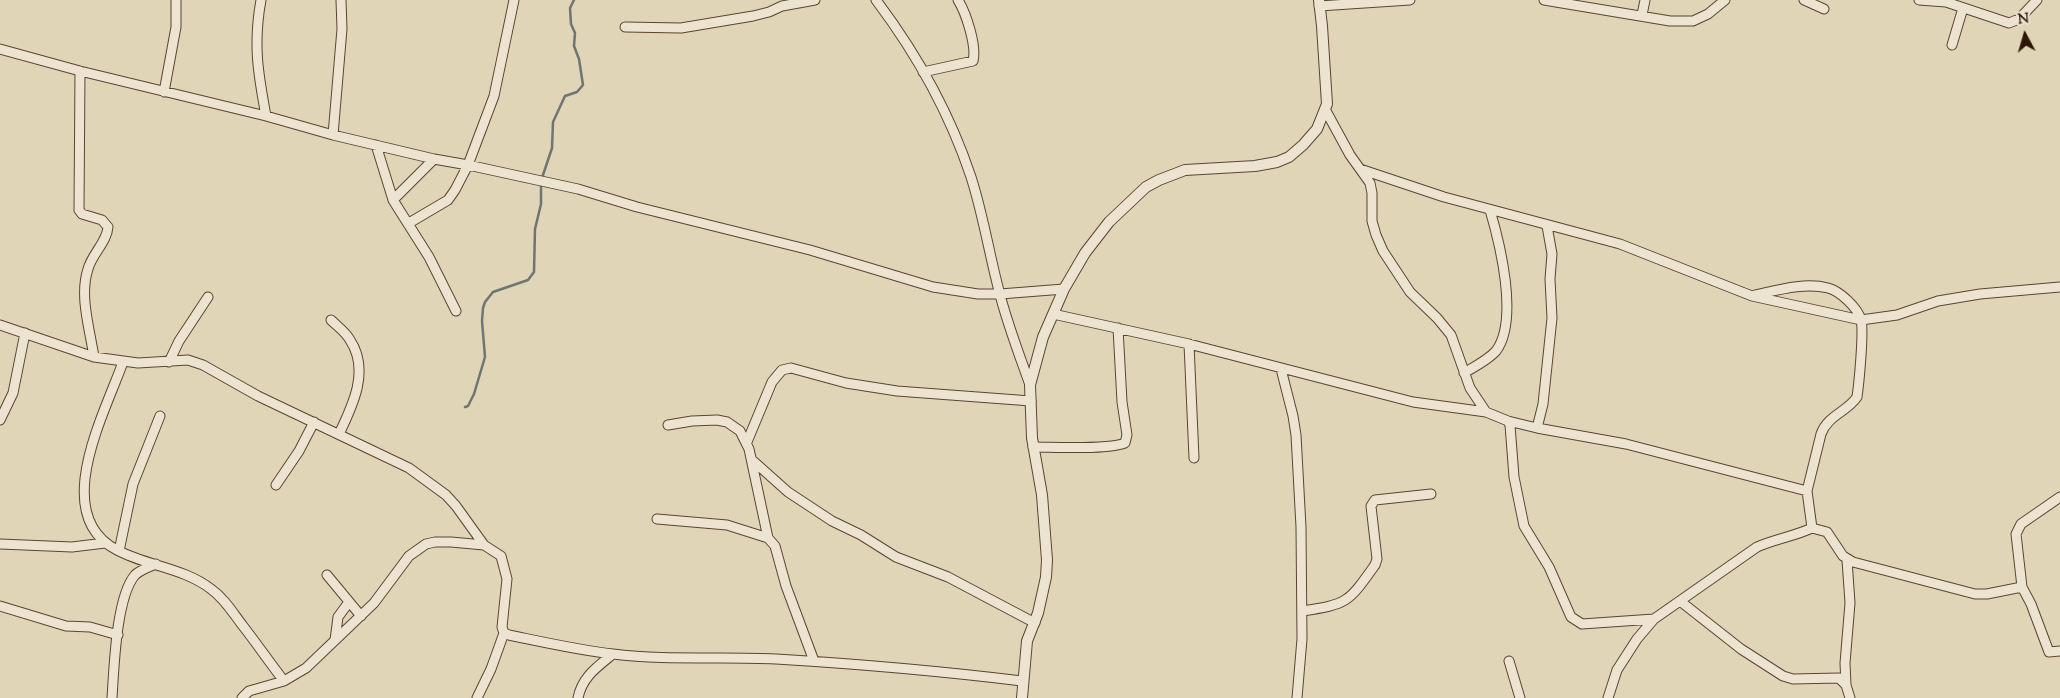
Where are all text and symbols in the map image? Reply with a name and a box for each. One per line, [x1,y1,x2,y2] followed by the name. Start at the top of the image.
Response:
[2000,10,2050,60] north arrow
[2017,10,2030,31] text: N

